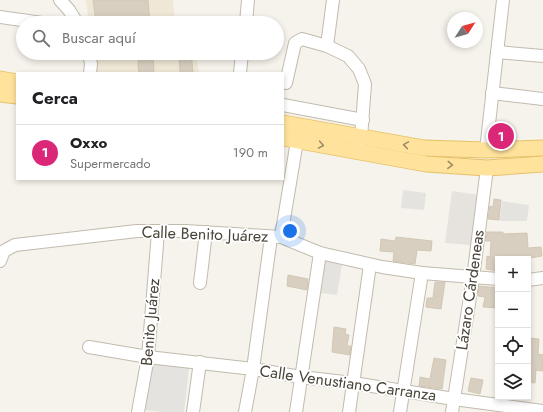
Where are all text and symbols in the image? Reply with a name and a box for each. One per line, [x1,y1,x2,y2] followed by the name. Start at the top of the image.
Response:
[447,12,483,48] north arrow
[16,16,284,60] search box
[30,27,52,49] icon: search
[62,27,136,49] text: Buscar aquí
[32,86,78,110] text: Cerca
[488,121,514,151] pin: 1
[70,132,107,154] text: Oxxo
[318,140,325,149] one-way arrow
[403,142,409,150] one-way arrow
[42,143,48,162] text: 1
[233,143,268,162] text: 190 m
[70,154,151,173] text: Supermercado
[447,161,453,170] one-way arrow
[141,220,269,248] street label: Calle Benito Juárez
[280,221,300,241] your location
[450,228,490,352] street label: Lázaro Cárdeneas
[495,256,531,400] map controls
[495,256,531,292] button: +
[135,277,165,367] street label: Benito Juárez
[495,292,531,328] button: −
[495,328,531,364] button: locate
[258,359,438,407] street label: Calle Venustiano Carranza
[495,364,531,400] button: layers

